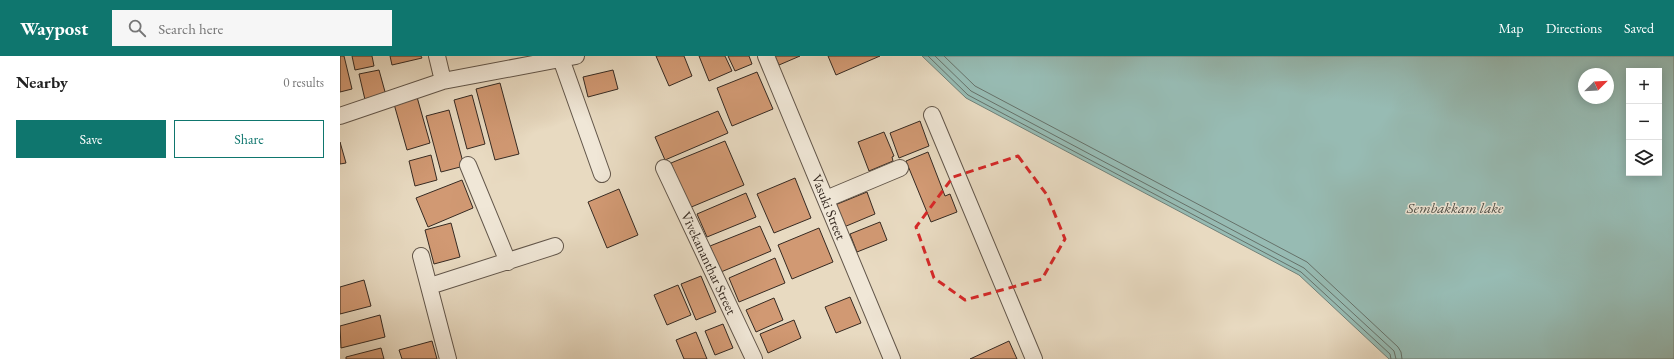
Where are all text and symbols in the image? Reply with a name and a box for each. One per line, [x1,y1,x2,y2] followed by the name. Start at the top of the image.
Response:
[112,10,392,46] search box
[20,16,88,41] text: Waypost
[126,17,148,39] icon: search
[158,19,223,38] text: Search here
[1498,19,1524,37] text: Map
[1546,19,1602,37] text: Directions
[1624,19,1654,37] text: Saved
[1578,68,1614,104] north arrow
[1626,68,1662,176] map controls
[1626,68,1662,104] button: +
[16,71,68,93] text: Nearby
[283,74,324,91] text: 0 results
[1626,104,1662,140] button: −
[16,120,166,158] button: Save
[174,120,324,158] button: Share
[1626,140,1662,176] button: layers
[808,172,851,243] street label: Vasuki Street
[1406,198,1504,217] water label: Sembakkam lake
[677,209,741,318] street label: Vivekananthar Street

